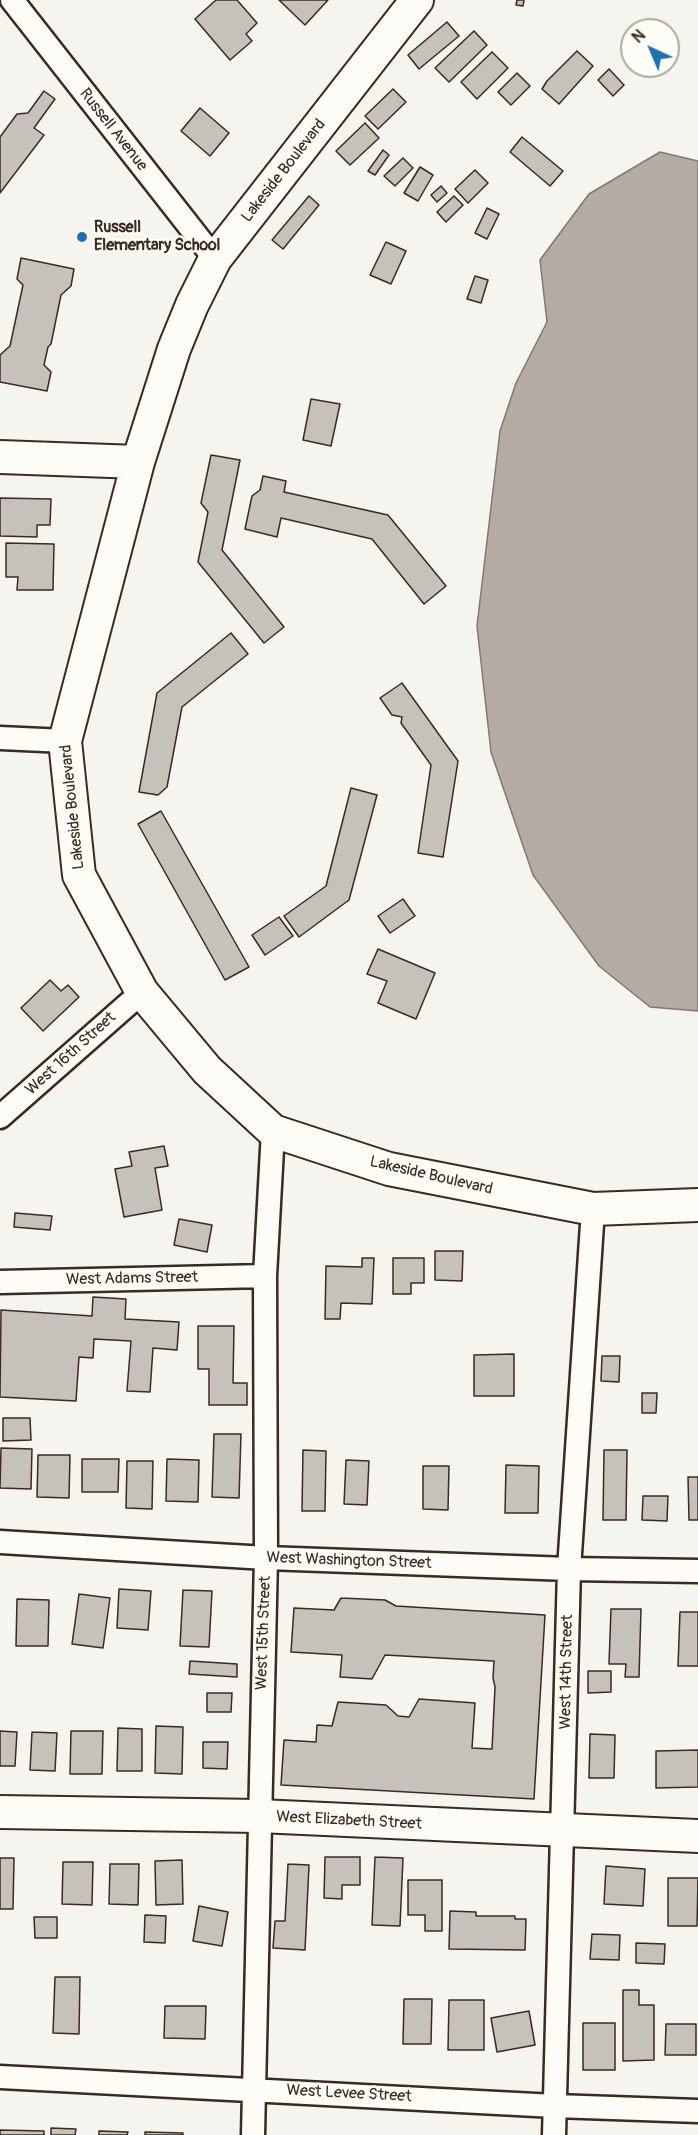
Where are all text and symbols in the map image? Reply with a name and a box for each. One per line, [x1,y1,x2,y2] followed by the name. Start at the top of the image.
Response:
[620,18,680,78] north arrow
[628,26,650,47] text: N
[75,85,151,175] street label: Russell Avenue
[238,116,330,226] street label: Lakeside Boulevard
[94,218,220,256] place label: Russell Elementary School
[75,230,89,244] marker: Russell Elementary School
[57,744,89,870] street label: Lakeside Boulevard
[22,1008,120,1100] street label: West 16th Street
[368,1153,494,1199] street label: Lakeside Boulevard
[66,1268,198,1290] street label: West Adams Street
[266,1549,432,1573] street label: West Washington Street
[252,1576,276,1690] street label: West 15th Street
[556,1614,578,1730] street label: West 14th Street
[276,1808,422,1834] street label: West Elizabeth Street
[286,2081,412,2107] street label: West Levee Street

